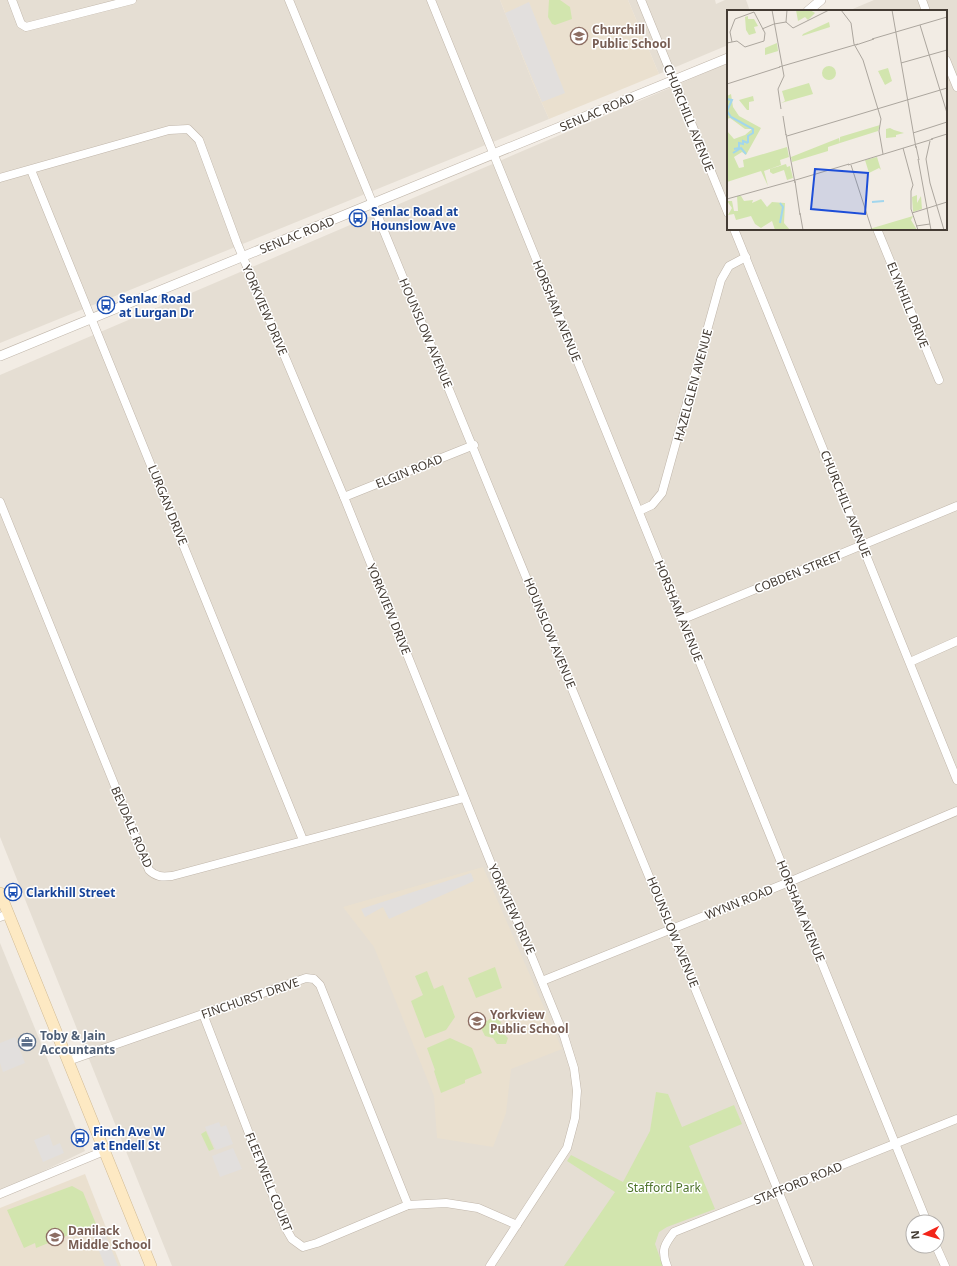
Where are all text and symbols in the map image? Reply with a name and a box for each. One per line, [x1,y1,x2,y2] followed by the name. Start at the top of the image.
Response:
[727,10,947,230] inset map
[592,21,671,52] place label: Churchill Public School
[569,26,589,46] school or university icon: Churchill Public School
[660,62,718,174] street label: CHURCHILL AVENUE
[557,88,637,135] street label: SENLAC ROAD
[371,203,458,234] place label: Senlac Road at Hounslow Ave
[348,208,368,228] bus stop icon: Senlac Road at Hounslow Ave
[257,212,337,258] street label: SENLAC ROAD
[529,258,585,364] street label: HORSHAM AVENUE
[883,259,933,351] street label: ELYNHILL DRIVE
[238,262,292,358] street label: YORKVIEW DRIVE
[395,275,457,391] street label: HOUNSLOW AVENUE
[119,290,195,321] place label: Senlac Road at Lurgan Dr
[96,295,116,315] bus stop icon: Senlac Road at Lurgan Dr
[670,327,716,443] street label: HAZELGLEN AVENUE
[817,448,875,560] street label: CHURCHILL AVENUE
[373,450,445,492] street label: ELGIN ROAD
[144,462,192,548] street label: LURGAN DRIVE
[752,547,845,597] street label: COBDEN STREET
[651,558,707,664] street label: HORSHAM AVENUE
[363,561,415,657] street label: YORKVIEW DRIVE
[520,575,580,691] street label: HOUNSLOW AVENUE
[107,784,157,871] street label: BEVDALE ROAD
[773,858,829,964] street label: HORSHAM AVENUE
[484,861,540,957] street label: YORKVIEW DRIVE
[643,874,703,990] street label: HOUNSLOW AVENUE
[702,880,776,923] street label: WYNN ROAD
[3,882,23,902] bus stop icon: Clarkhill Street
[26,884,115,901] place label: Clarkhill Street
[199,973,301,1023] street label: FINCHURST DRIVE
[490,1006,569,1037] place label: Yorkview Public School
[467,1011,487,1031] school or university icon: Yorkview Public School
[40,1027,115,1058] place label: Toby & Jain Accountants
[17,1032,37,1052] office icon: Toby & Jain Accountants
[93,1123,166,1154] place label: Finch Ave W at Endell St
[70,1128,90,1148] bus stop icon: Finch Ave W at Endell St
[241,1130,297,1234] street label: FLEETWELL COURT
[751,1157,845,1209] street label: STAFFORD ROAD
[627,1179,701,1196] park label: Stafford Park
[905,1214,945,1254] north arrow
[68,1222,151,1253] place label: Danilack Middle School
[45,1227,65,1247] school or university icon: Danilack Middle School
[907,1230,922,1240] text: N

